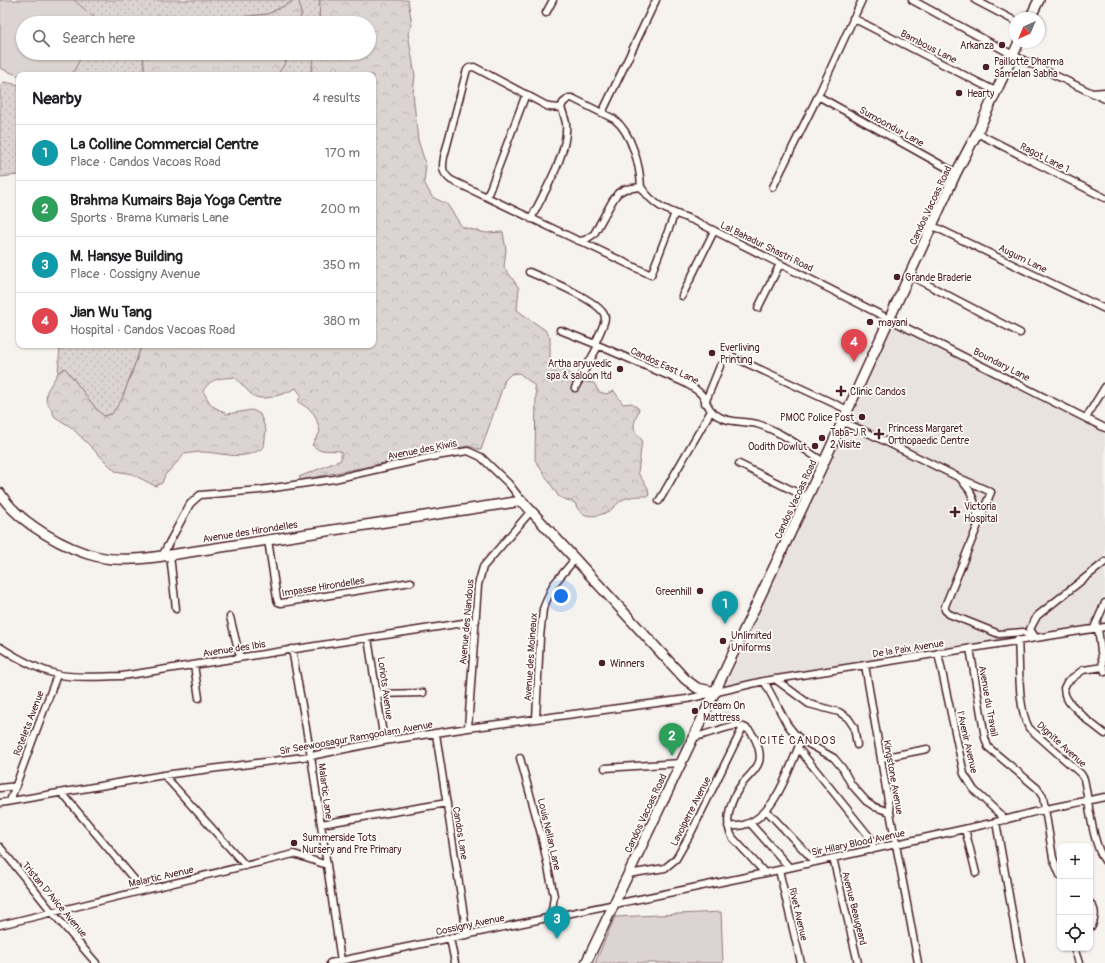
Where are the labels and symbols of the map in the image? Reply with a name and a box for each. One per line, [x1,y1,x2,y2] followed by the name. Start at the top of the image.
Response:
[1009,12,1045,48] north arrow
[898,28,959,66] street label: Bambous Lane
[960,40,994,52] place label: Arkanza
[997,40,1007,50] marker: Arkanza
[994,56,1064,80] place label: Paillotte Dharma Samelan Sabha
[981,62,991,72] marker: Paillotte Dharma Samelan Sabha
[954,88,964,98] marker: Hearty
[967,88,995,100] place label: Hearty
[857,104,926,150] street label: Sumoondur Lane
[1018,140,1071,175] street label: Ragot Lane 1
[907,164,955,247] street label: Candos Vacoas Road
[718,219,815,275] street label: Lal Bahadur Shastri Road
[996,242,1049,276] street label: Augum Lane
[892,272,902,282] marker: Grande Braderie
[905,272,971,284] place label: Grande Braderie
[865,317,875,327] marker: mayani
[878,317,908,329] place label: mayani
[841,329,867,362] pin: 4
[720,342,760,366] place label: Everliving Printing
[629,345,701,387] street label: Candos East Lane
[971,345,1032,384] street label: Boundary Lane
[707,348,717,358] marker: Everliving Printing
[546,358,612,382] place label: Artha aryuvedic spa & saloon ltd
[615,364,625,374] marker: Artha aryuvedic spa & saloon ltd
[835,385,847,397] marker: Clinic Candos
[850,386,906,398] place label: Clinic Candos
[780,412,855,424] place label: PMOC Police Post
[857,412,867,422] marker: PMOC Police Post
[888,423,969,447] place label: Princess Margaret Orthopaedic Centre
[830,427,866,451] place label: Taba-J R 2 Visite
[873,428,885,440] marker: Princess Margaret Orthopaedic Centre
[817,433,827,443] marker: Taba-J R 2 Visite
[387,437,458,463] street label: Avenue des Kiwis
[748,441,808,453] place label: Oodith Dowlut
[810,441,820,451] marker: Oodith Dowlut
[772,458,820,541] street label: Candos Vacoas Road
[964,501,998,525] place label: Victoria Hospital
[949,506,961,518] marker: Victoria Hospital
[202,518,299,545] street label: Avenue des Hirondelles
[281,574,366,599] street label: Impasse Hirondelles
[457,578,477,665] street label: Avenue des Nandous
[551,586,571,606] your location
[655,586,692,598] place label: Greenhill
[695,586,705,596] marker: Greenhill
[712,591,738,624] pin: 1
[522,612,540,702] street label: Avenue des Moineaux
[731,630,772,654] place label: Unlimited Uniforms
[718,636,728,646] marker: Unlimited Uniforms
[872,637,945,661] street label: De la Paix Avenue
[202,638,267,660] street label: Avenue des Ibis
[375,656,395,720] street label: Loriots Avenue
[597,658,607,668] marker: Winners
[610,658,645,670] place label: Winners
[976,665,1000,738] street label: Avenue du Travail
[11,689,47,758] street label: Rotelets Avenue
[703,700,746,724] place label: Dream On Mattress
[690,706,700,716] marker: Dream On Mattress
[954,710,980,775] street label: l'Avenir Avenue
[279,719,434,757] street label: Sir Seewoosagur Ramgoolam Avenue
[1034,719,1089,770] street label: Dignite Avenue
[659,723,685,756] pin: 2
[759,734,837,747] district label: CITÉ CANDOS
[881,739,906,816] street label: Kingstone Avenue
[315,763,335,820] street label: Malartic Lane
[622,772,670,855] street label: Candos Vacoas Road
[668,775,714,848] street label: Lavoiperre Avenue
[535,797,563,872] street label: Louis Nellan Lane
[450,806,470,861] street label: Candos Lane
[810,827,906,859] street label: Sir Hilary Blood Avenue
[302,832,402,856] place label: Summerside Tots Nursery and Pre Primary
[289,838,299,848] marker: Summerside Tots Nursery and Pre Primary
[19,860,89,940] street label: Tristan D'Avice Avenue
[128,864,195,890] street label: Malartic Avenue
[839,870,869,947] street label: Avenue Beaugeard
[786,886,810,942] street label: Rivet Avenue
[544,906,570,939] pin: 3
[435,912,506,938] street label: Cossigny Avenue

